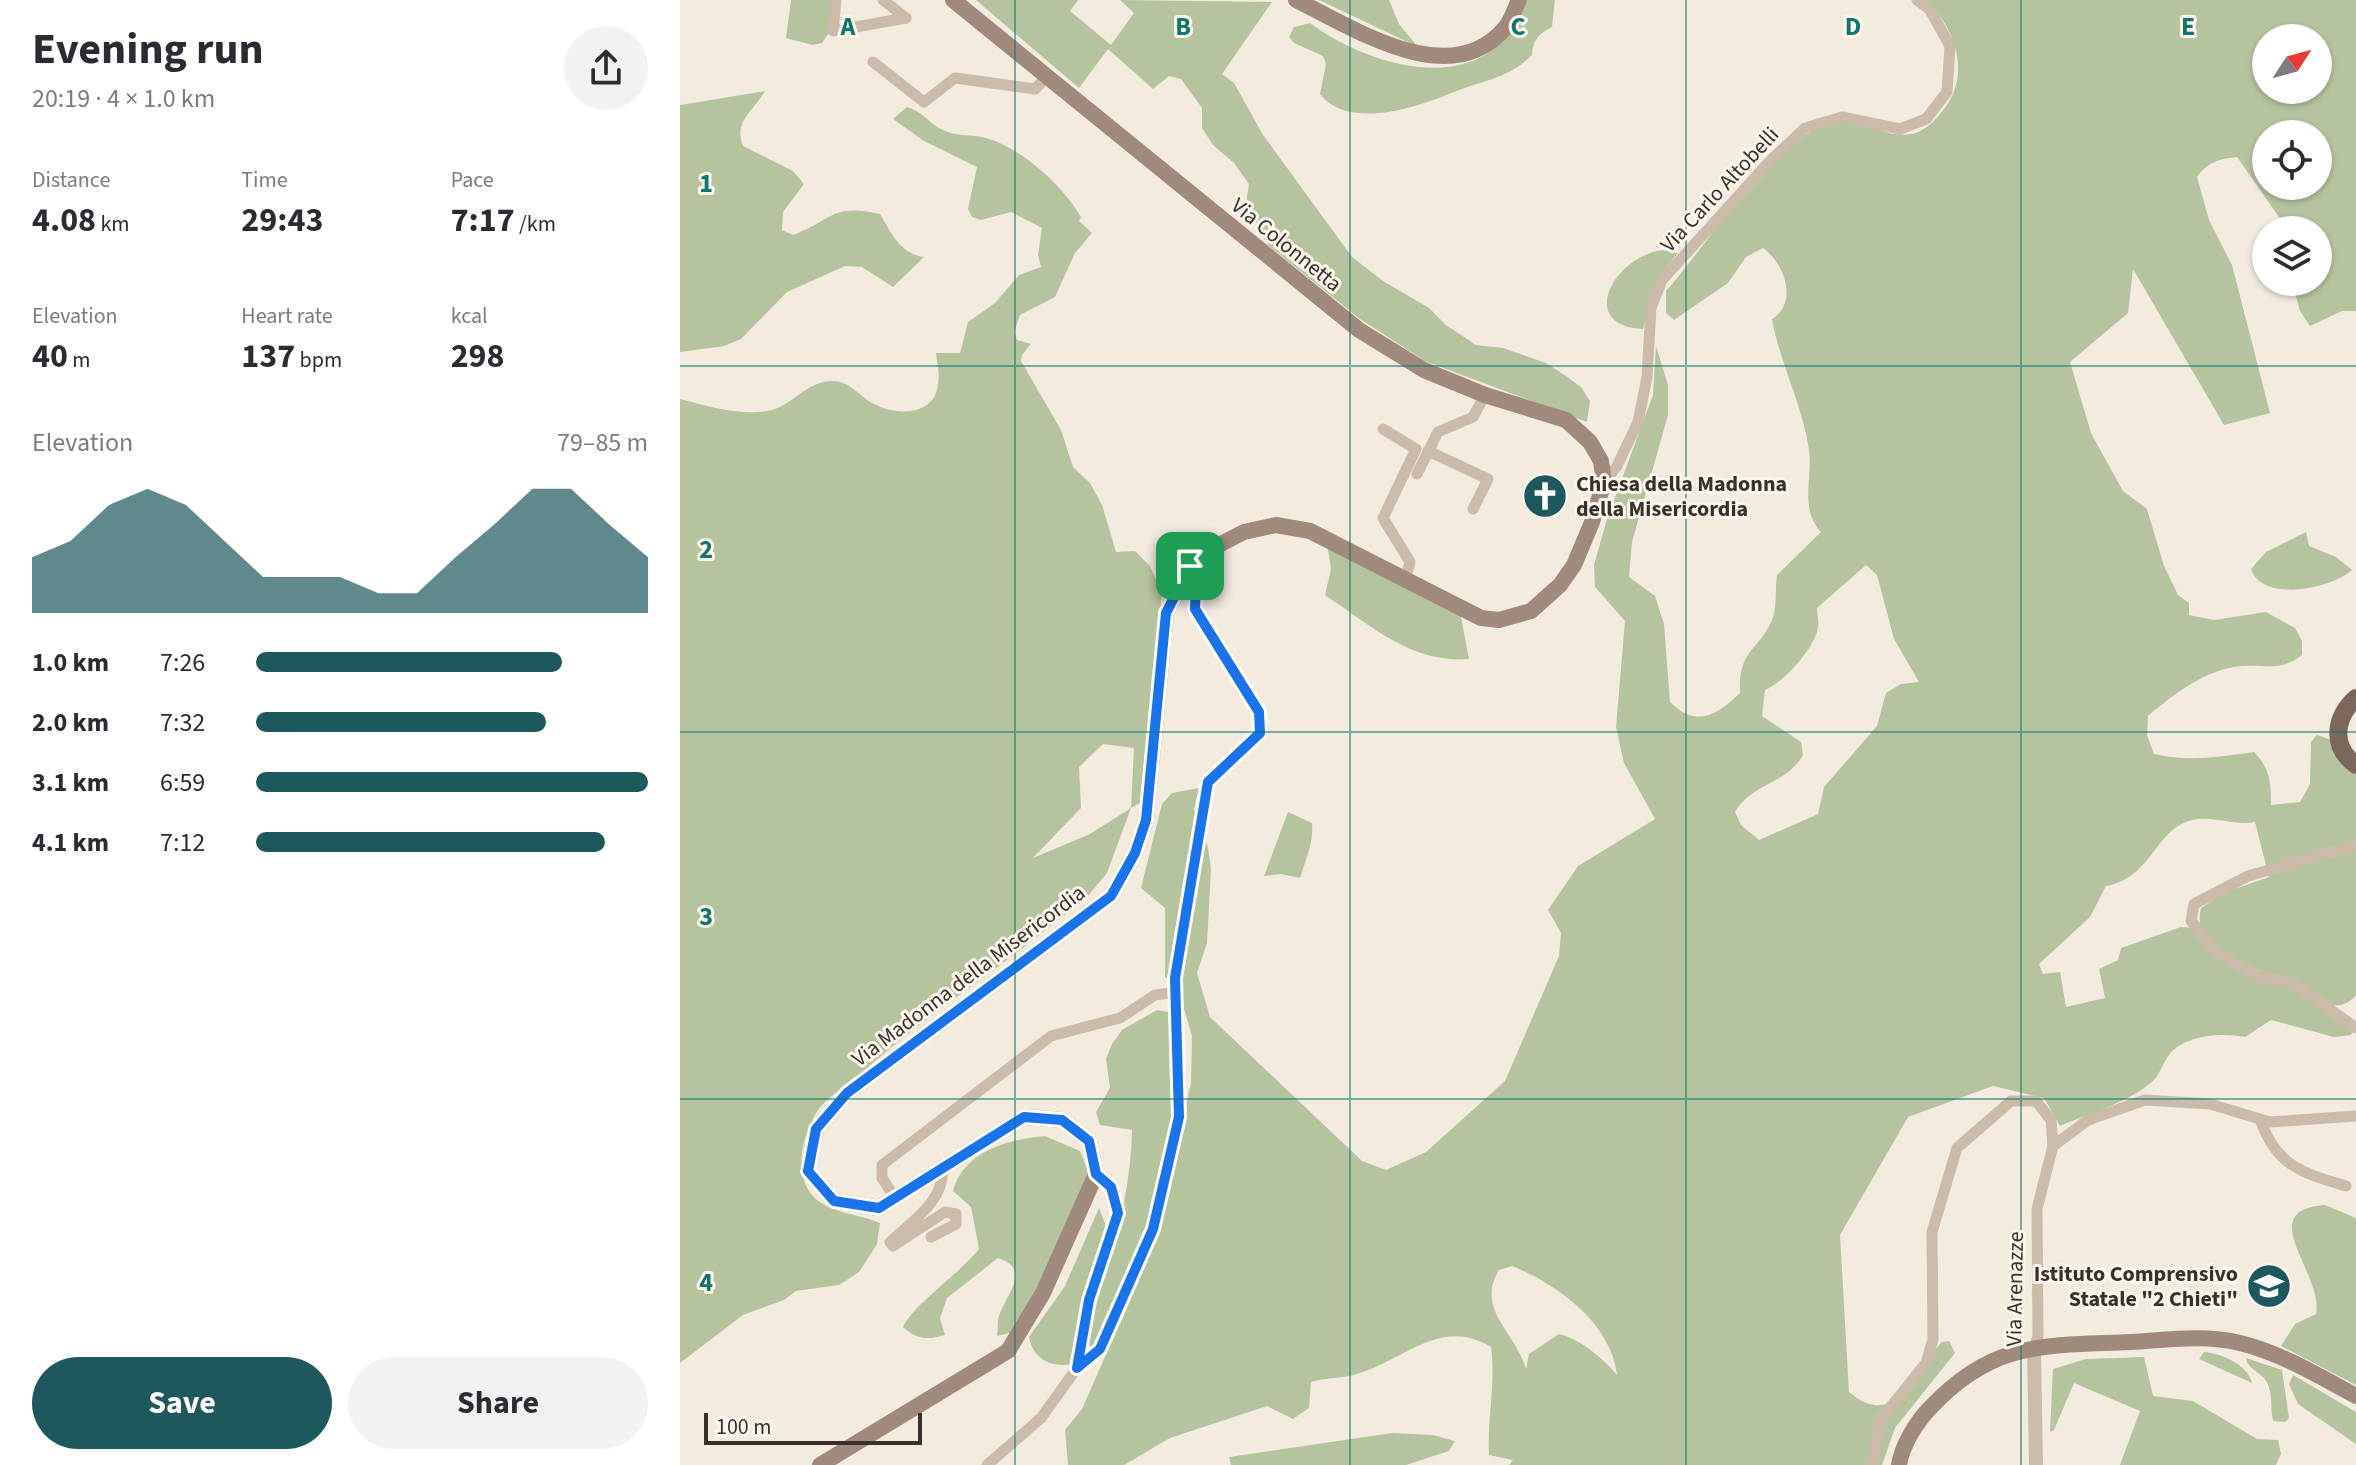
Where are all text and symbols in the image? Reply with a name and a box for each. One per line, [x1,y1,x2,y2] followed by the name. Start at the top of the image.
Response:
[840,8,857,45] text: A
[1175,8,1191,45] text: B
[1510,8,1526,45] text: C
[1845,8,1861,45] text: D
[2181,8,2195,45] text: E
[32,18,264,81] text: Evening run
[2252,24,2332,104] north arrow
[2252,24,2332,296] map controls
[564,26,648,110] button: share
[32,80,215,117] text: 20:19 · 4 × 1.0 km
[1653,120,1787,260] street label: Via Carlo Altobelli
[2252,120,2332,200] button: locate
[32,164,110,196] text: Distance
[241,164,288,196] text: Time
[451,164,494,196] text: Pace
[699,165,713,202] text: 1
[1224,190,1349,299] street label: Via Colonnetta
[32,196,96,245] text: 4.08
[241,196,323,245] text: 29:43
[451,196,515,245] text: 7:17
[96,208,130,240] text: km
[515,208,556,240] text: /km
[2252,216,2332,296] button: layers
[32,300,118,332] text: Elevation
[241,300,333,332] text: Heart rate
[451,300,488,332] text: kcal
[32,332,68,381] text: 40
[241,332,295,381] text: 137
[451,332,505,381] text: 298
[68,344,91,376] text: m
[295,344,342,376] text: bpm
[32,424,133,461] text: Elevation
[557,424,648,461] text: 79–85 m
[1576,468,1787,525] place label: Chiesa della Madonna della Misericordia
[1521,472,1569,520] church icon: Chiesa della Madonna della Misericordia
[699,531,713,568] text: 2
[1156,532,1224,600] pin
[1168,544,1212,588] icon: arrive
[32,644,109,681] text: 1.0 km
[160,644,205,681] text: 7:26
[32,704,109,741] text: 2.0 km
[160,704,205,741] text: 7:32
[32,764,109,801] text: 3.1 km
[160,764,205,801] text: 6:59
[32,824,109,861] text: 4.1 km
[160,824,205,861] text: 7:12
[845,877,1092,1074] street label: Via Madonna della Misericordia
[699,898,713,935] text: 3
[1998,1231,2032,1347] street label: Via Arenazze
[2034,1258,2238,1315] place label: Istituto Comprensivo Statale "2 Chieti"
[2245,1262,2293,1310] school or university icon: Istituto Comprensivo Statale "2 Chieti"
[699,1264,713,1301] text: 4
[32,1357,332,1449] button: Save
[348,1357,648,1449] button: Share
[704,1409,922,1445] scale bar
[716,1411,771,1443] text: 100 m

